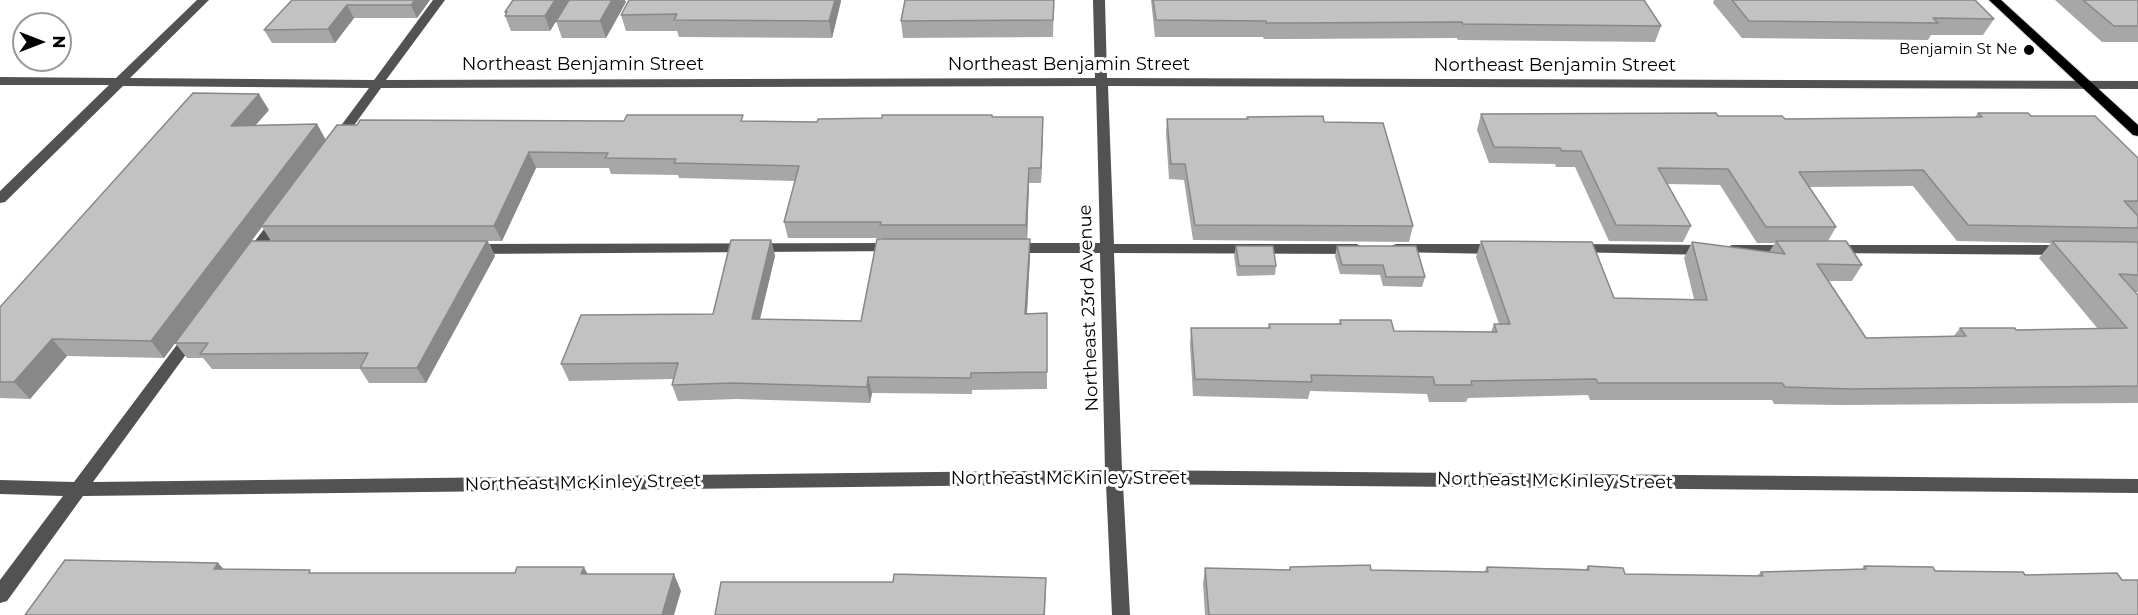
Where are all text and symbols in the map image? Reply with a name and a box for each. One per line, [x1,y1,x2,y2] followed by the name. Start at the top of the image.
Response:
[12,12,72,72] north arrow
[49,36,68,48] text: N
[1899,41,2017,59] place label: Benjamin St Ne
[2022,43,2036,57] marker: Benjamin St Ne
[462,54,704,76] street label: Northeast Benjamin Street
[948,54,1190,76] street label: Northeast Benjamin Street
[1434,55,1676,77] street label: Northeast Benjamin Street
[1075,204,1103,412] street label: Northeast 23rd Avenue
[951,468,1187,490] street label: Northeast McKinley Street
[1437,468,1673,494] street label: Northeast McKinley Street
[465,470,701,496] street label: Northeast McKinley Street

